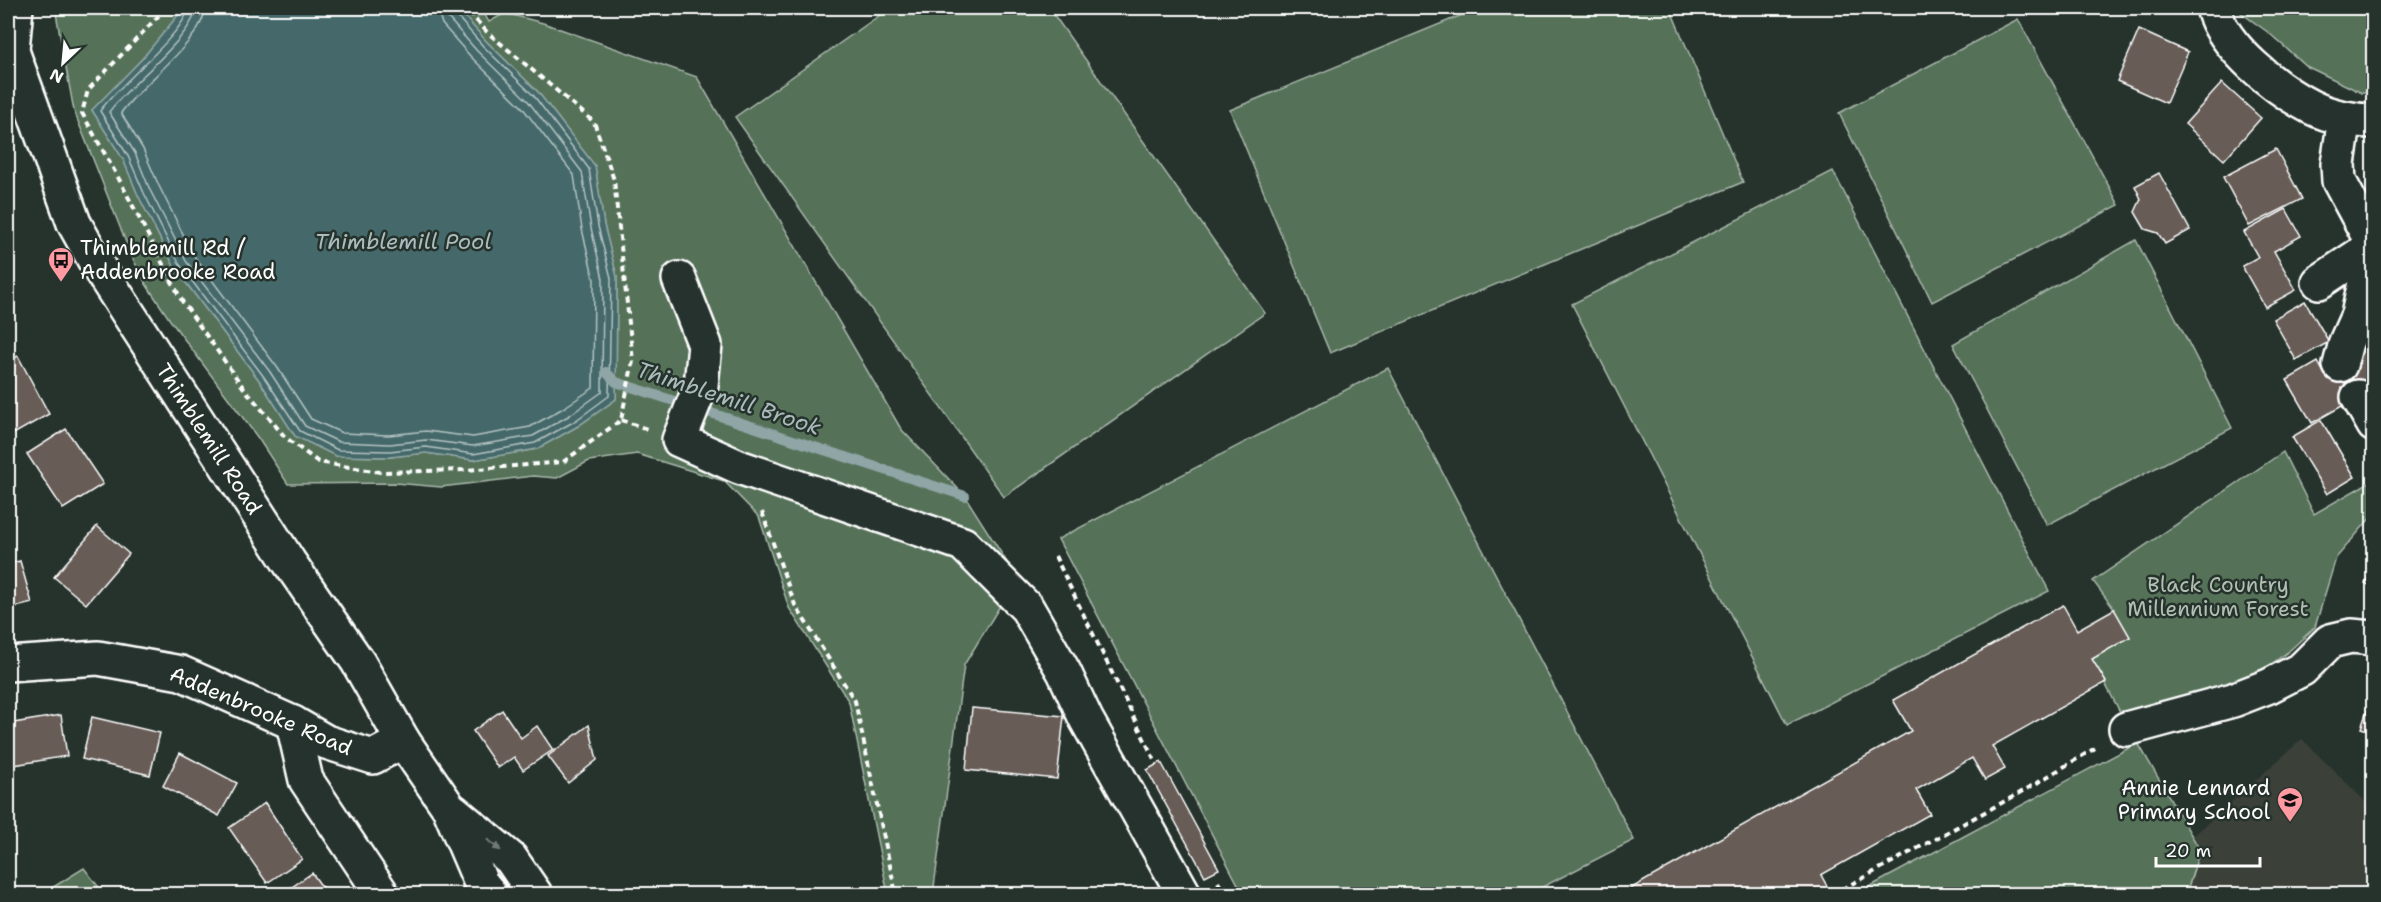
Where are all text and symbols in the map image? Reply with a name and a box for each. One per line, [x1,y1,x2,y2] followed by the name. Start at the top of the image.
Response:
[33,33,93,93] north arrow
[46,64,67,88] text: N
[315,227,491,256] water label: Thimblemill Pool
[80,234,276,286] place label: Thimblemill Rd / Addenbrooke Road
[46,245,76,283] bus stop icon: Thimblemill Rd / Addenbrooke Road
[633,355,825,442] water label: Thimblemill Brook
[150,358,268,520] street label: Thimblemill Road
[2127,571,2309,623] park label: Black Country Millennium Forest
[166,660,356,762] street label: Addenbrooke Road
[2118,774,2271,826] place label: Annie Lennard Primary School
[2275,785,2305,823] school or university icon: Annie Lennard Primary School
[2156,830,2260,868] scale bar
[486,838,501,851] one-way arrow
[2165,839,2211,863] text: 20 m

